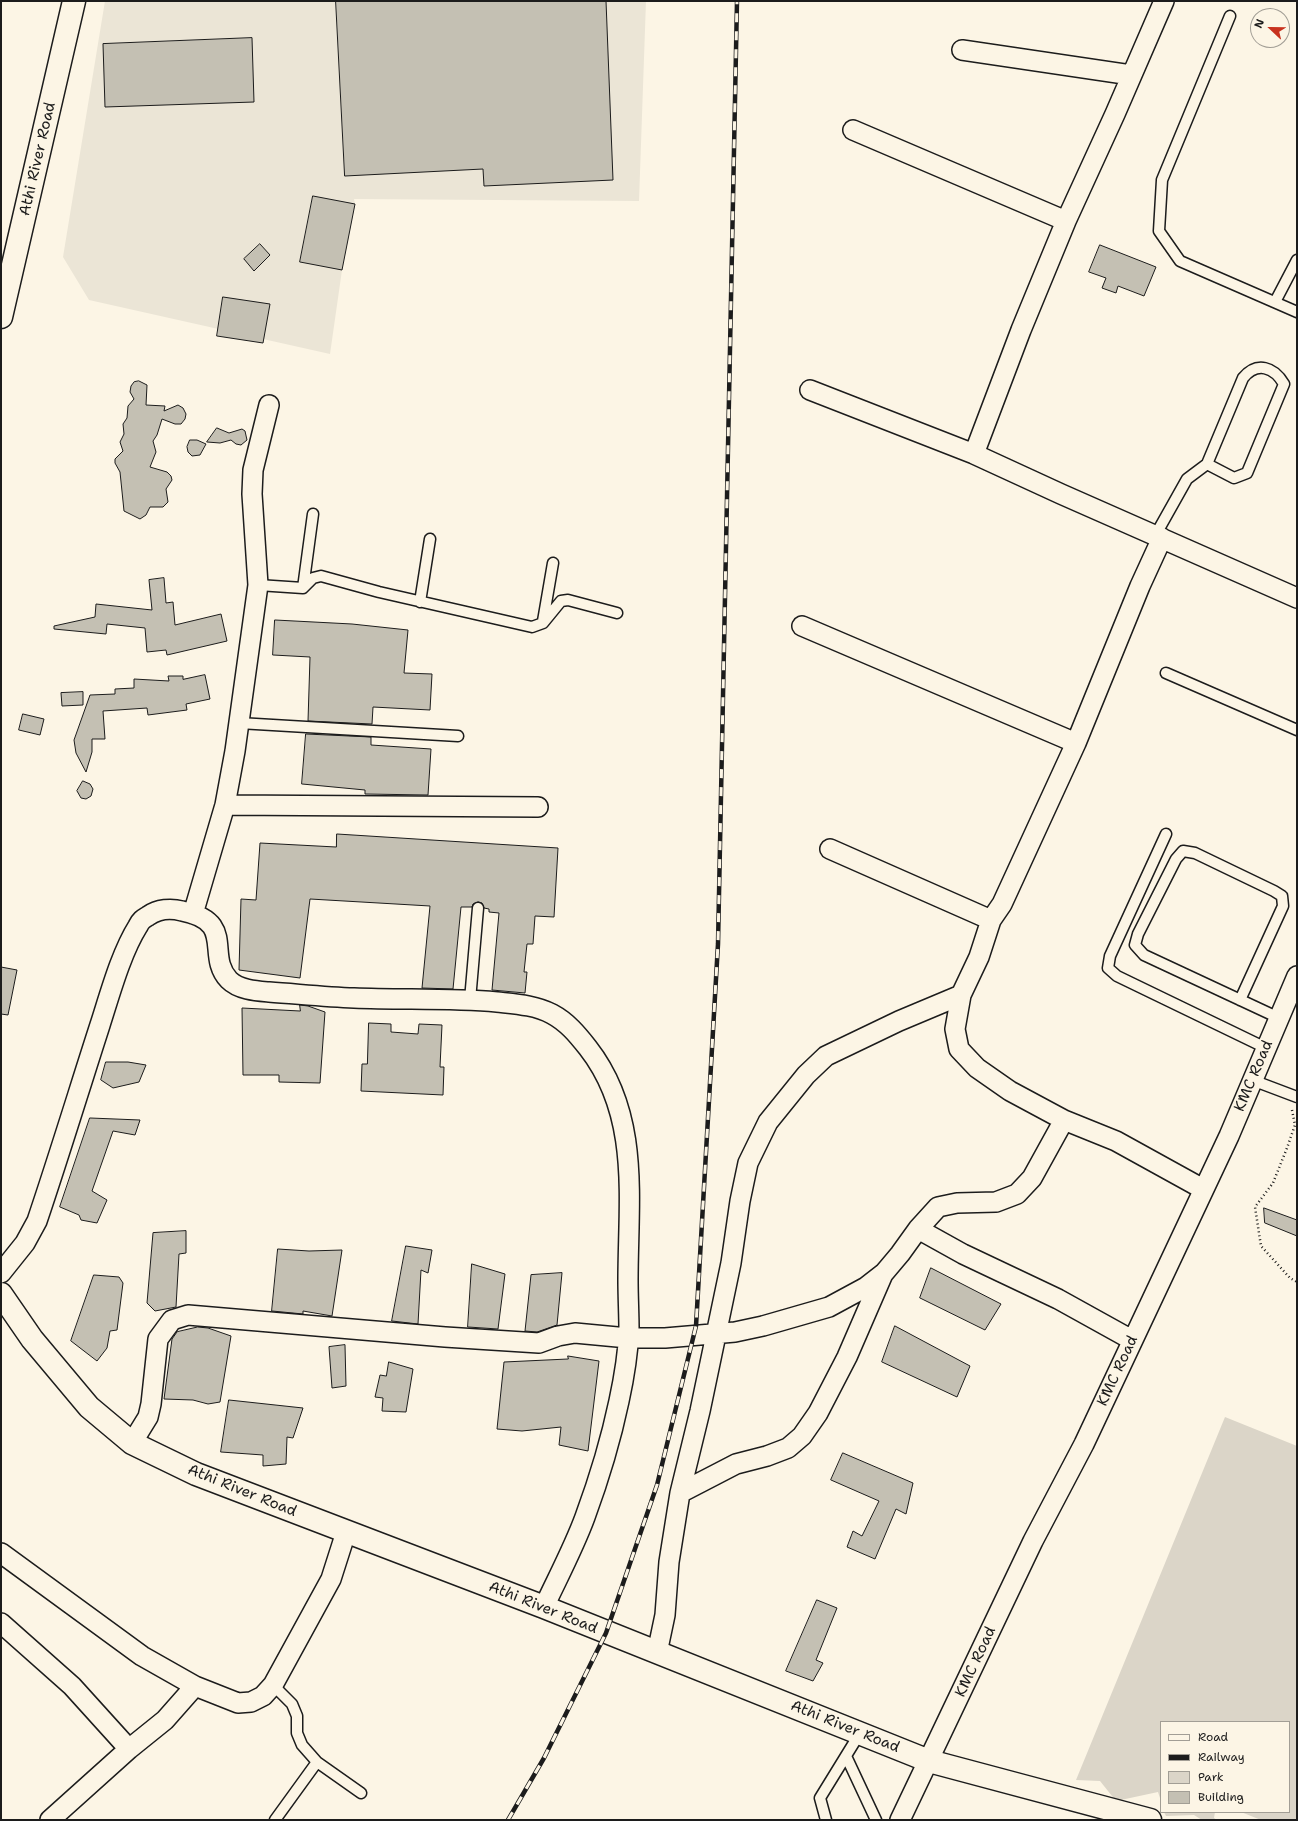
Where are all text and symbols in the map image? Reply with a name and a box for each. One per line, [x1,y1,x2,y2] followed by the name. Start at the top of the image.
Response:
[1250,8,1290,48] north arrow
[1251,17,1268,31] text: N
[16,100,60,218] street label: Athi River Road
[1231,1038,1277,1114] street label: KMC Road
[1094,1333,1142,1409] street label: KMC Road
[185,1461,299,1521] street label: Athi River Road
[486,1578,600,1638] street label: Athi River Road
[952,1624,1000,1700] street label: KMC Road
[788,1697,902,1757] street label: Athi River Road
[1160,1721,1290,1813] legend
[1198,1729,1228,1745] text: Road
[1198,1749,1245,1765] text: Railway
[1198,1769,1224,1785] text: Park
[1198,1789,1244,1805] text: Building

